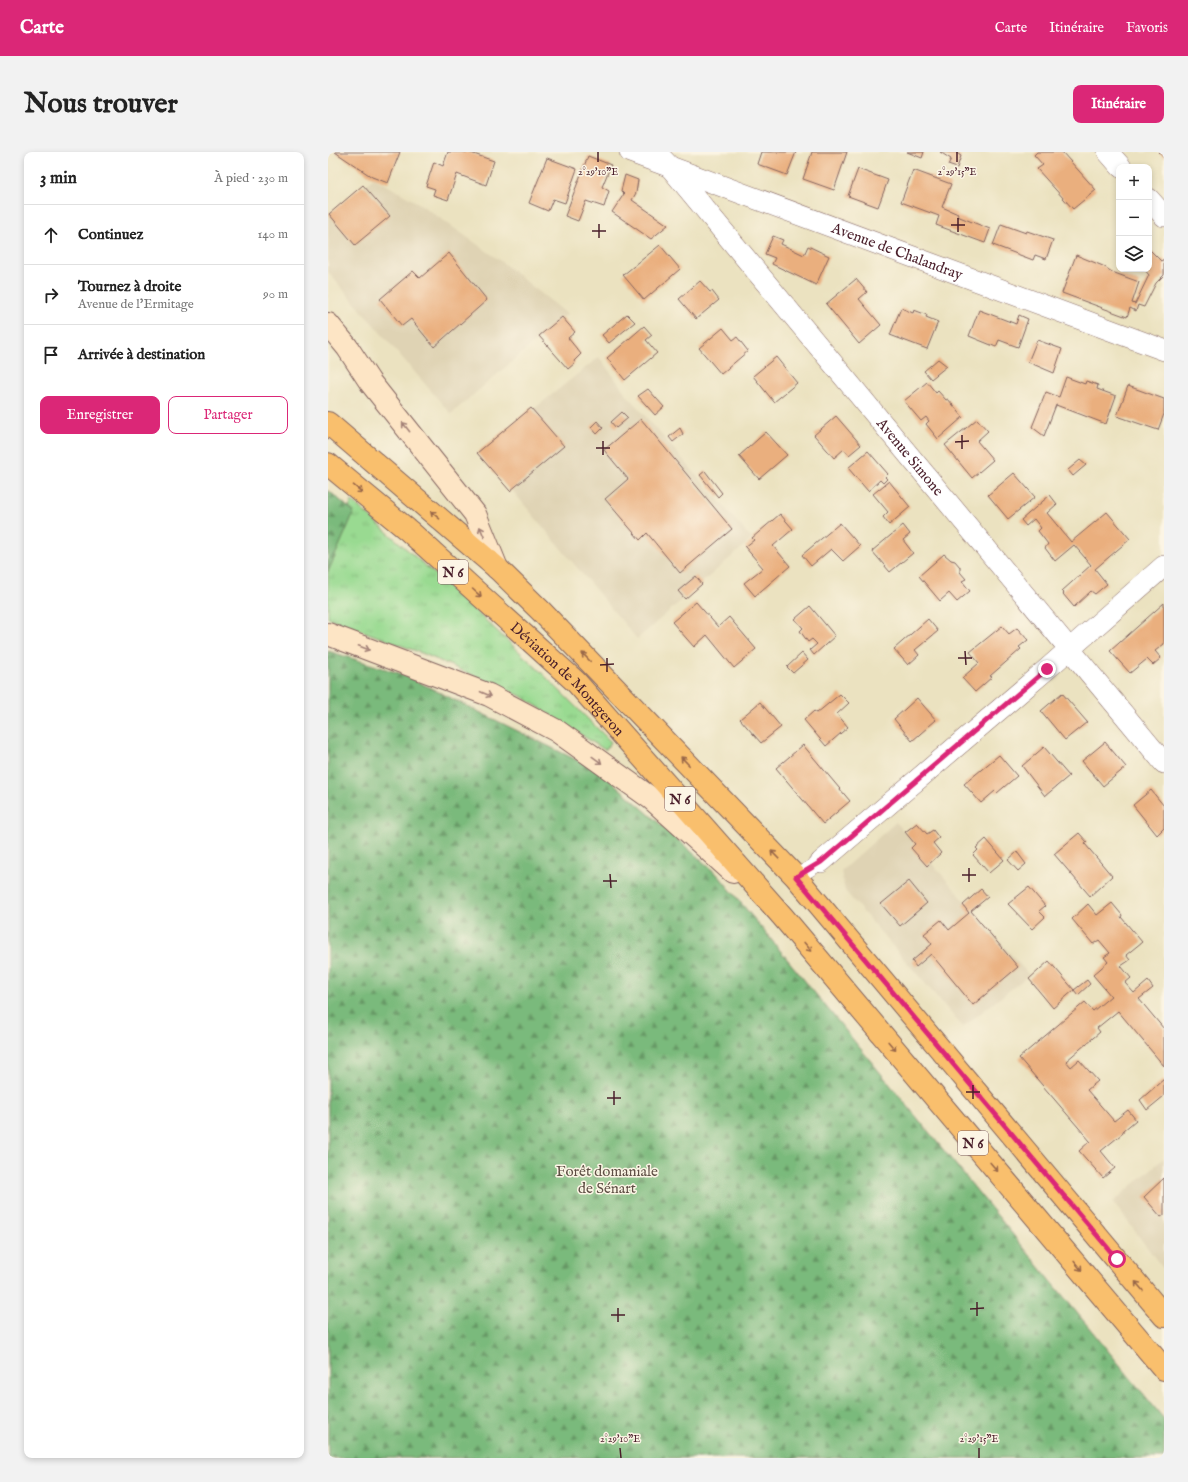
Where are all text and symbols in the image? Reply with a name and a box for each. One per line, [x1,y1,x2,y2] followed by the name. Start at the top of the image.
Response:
[20,16,64,40] text: Carte
[995,19,1027,37] text: Carte
[1049,19,1104,37] text: Itinéraire
[1126,19,1168,37] text: Favoris
[1073,85,1164,123] button: Itinéraire
[24,87,178,122] text: Nous trouver
[1116,164,1152,272] map controls
[1116,164,1152,200] button: +
[578,166,618,179] text: 2°29'10"E
[938,166,977,179] text: 2°29'15"E
[40,168,77,189] text: 3 min
[214,170,288,187] text: À pied · 230 m
[1116,200,1152,236] button: −
[828,218,966,285] street label: Avenue de Chalandray
[40,224,62,246] icon: ahead
[78,225,143,244] text: Continuez
[258,226,288,243] text: 140 m
[1116,236,1152,272] button: layers
[78,277,181,296] text: Tournez à droite
[40,284,62,306] icon: right
[263,286,288,303] text: 90 m
[78,296,194,313] text: Avenue de l'Ermitage
[40,344,62,366] icon: arrive
[78,345,205,364] text: Arrivée à destination
[40,396,160,434] button: Enregistrer
[168,396,288,434] button: Partager
[871,414,948,500] street label: Avenue Simone
[401,422,410,433] one-way arrow
[353,485,363,494] one-way arrow
[431,511,441,520] one-way arrow
[478,526,485,538] one-way arrow
[438,560,468,584] road number: N 6
[472,588,482,598] one-way arrow
[506,618,628,740] street label: Déviation de Montgeron
[358,644,370,652] one-way arrow
[581,652,590,662] one-way arrow
[1038,660,1056,678] route end
[479,691,491,698] one-way arrow
[592,756,603,764] one-way arrow
[680,756,690,766] one-way arrow
[665,787,695,811] road number: N 6
[770,850,780,860] one-way arrow
[803,941,812,952] one-way arrow
[887,1041,896,1051] one-way arrow
[958,1131,988,1155] road number: N 6
[989,1161,998,1172] one-way arrow
[556,1162,658,1198] park label: Forêt domaniale de Sénart
[1108,1250,1126,1268] route start
[1073,1261,1082,1271] one-way arrow
[1135,1280,1144,1291] one-way arrow
[600,1433,640,1446] text: 2°29'10"E
[960,1433,999,1446] text: 2°29'15"E

